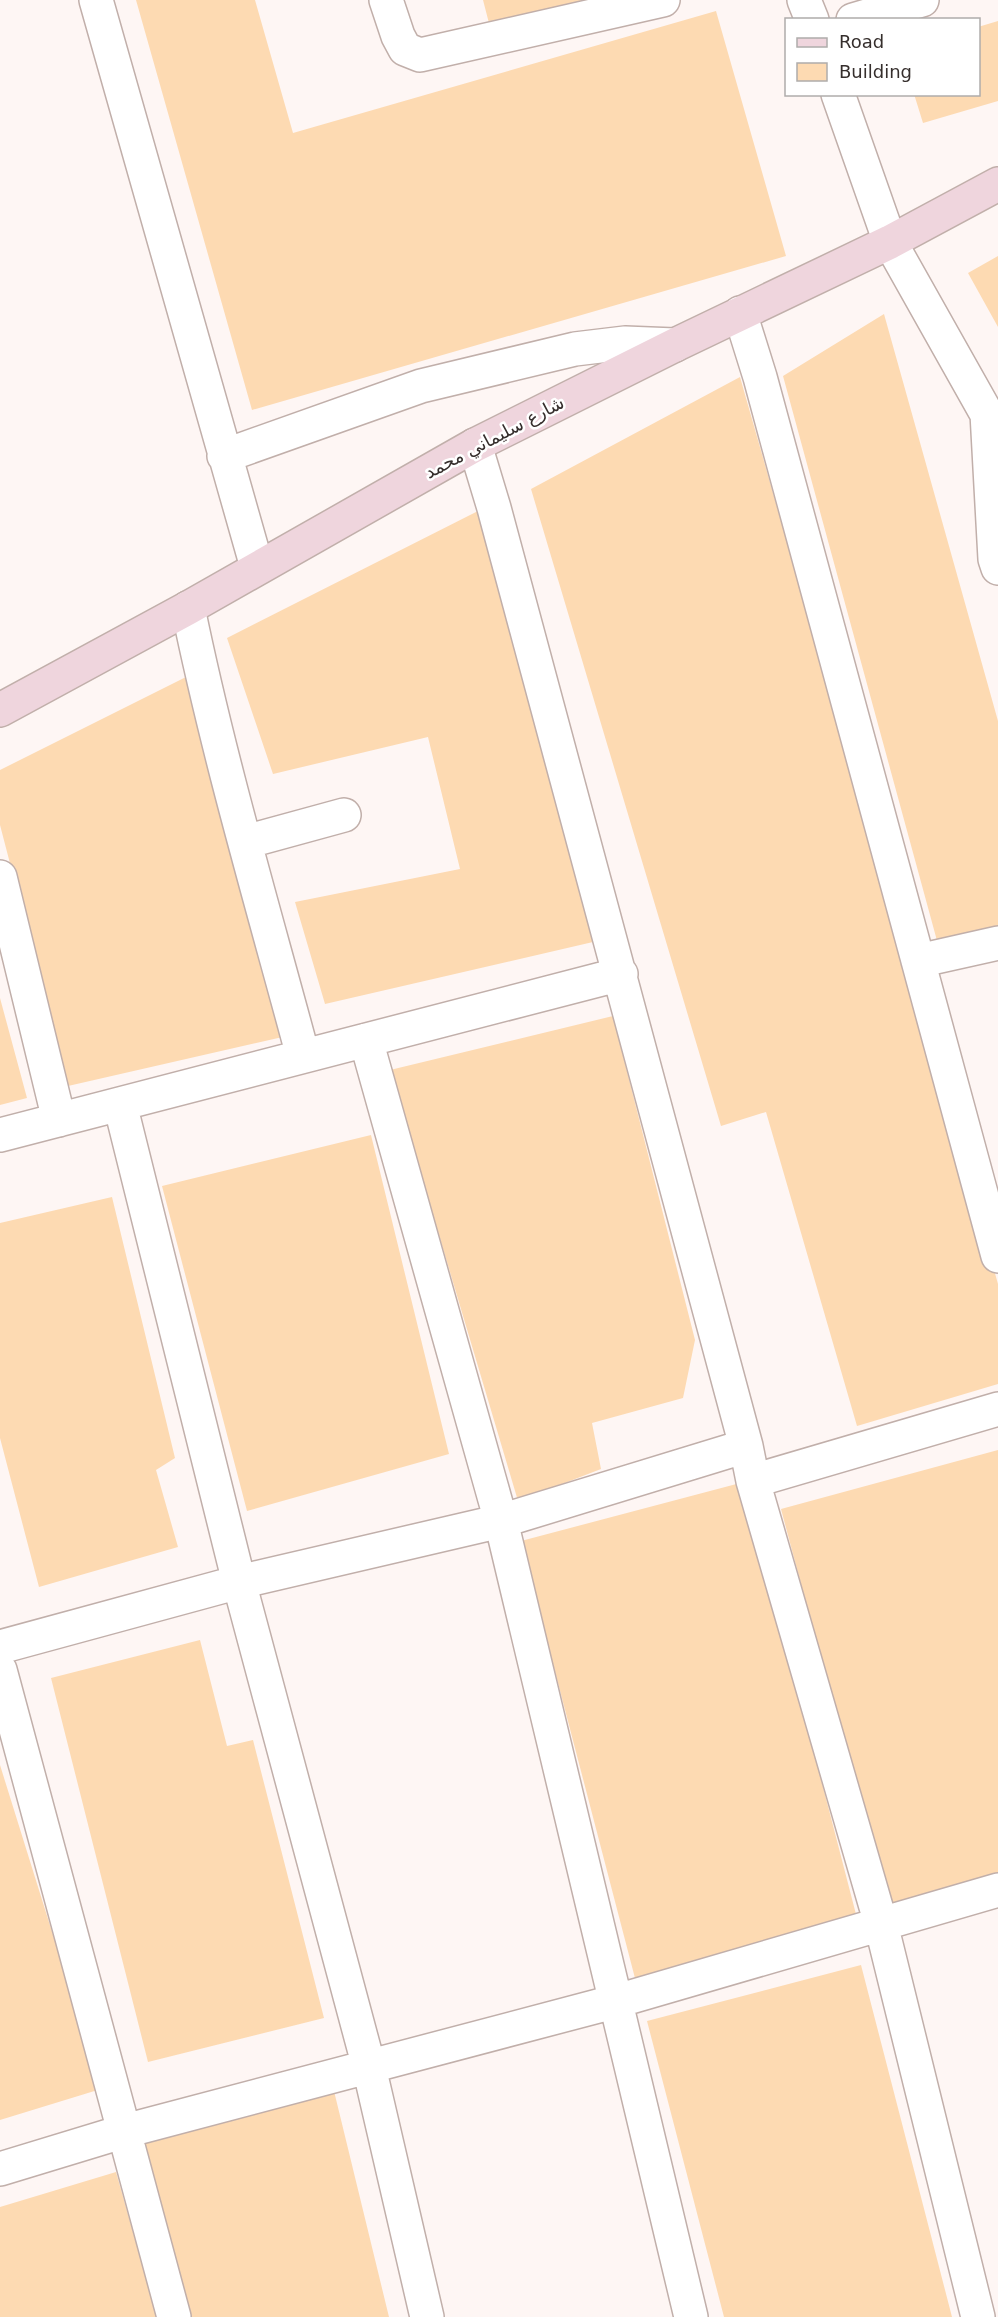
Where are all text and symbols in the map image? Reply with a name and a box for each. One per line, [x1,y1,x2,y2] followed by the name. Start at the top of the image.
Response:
[785,18,980,96] legend
[839,31,884,52] text: Road
[839,61,912,82] text: Building
[421,391,568,484] street label: شارع سليماني محمد

